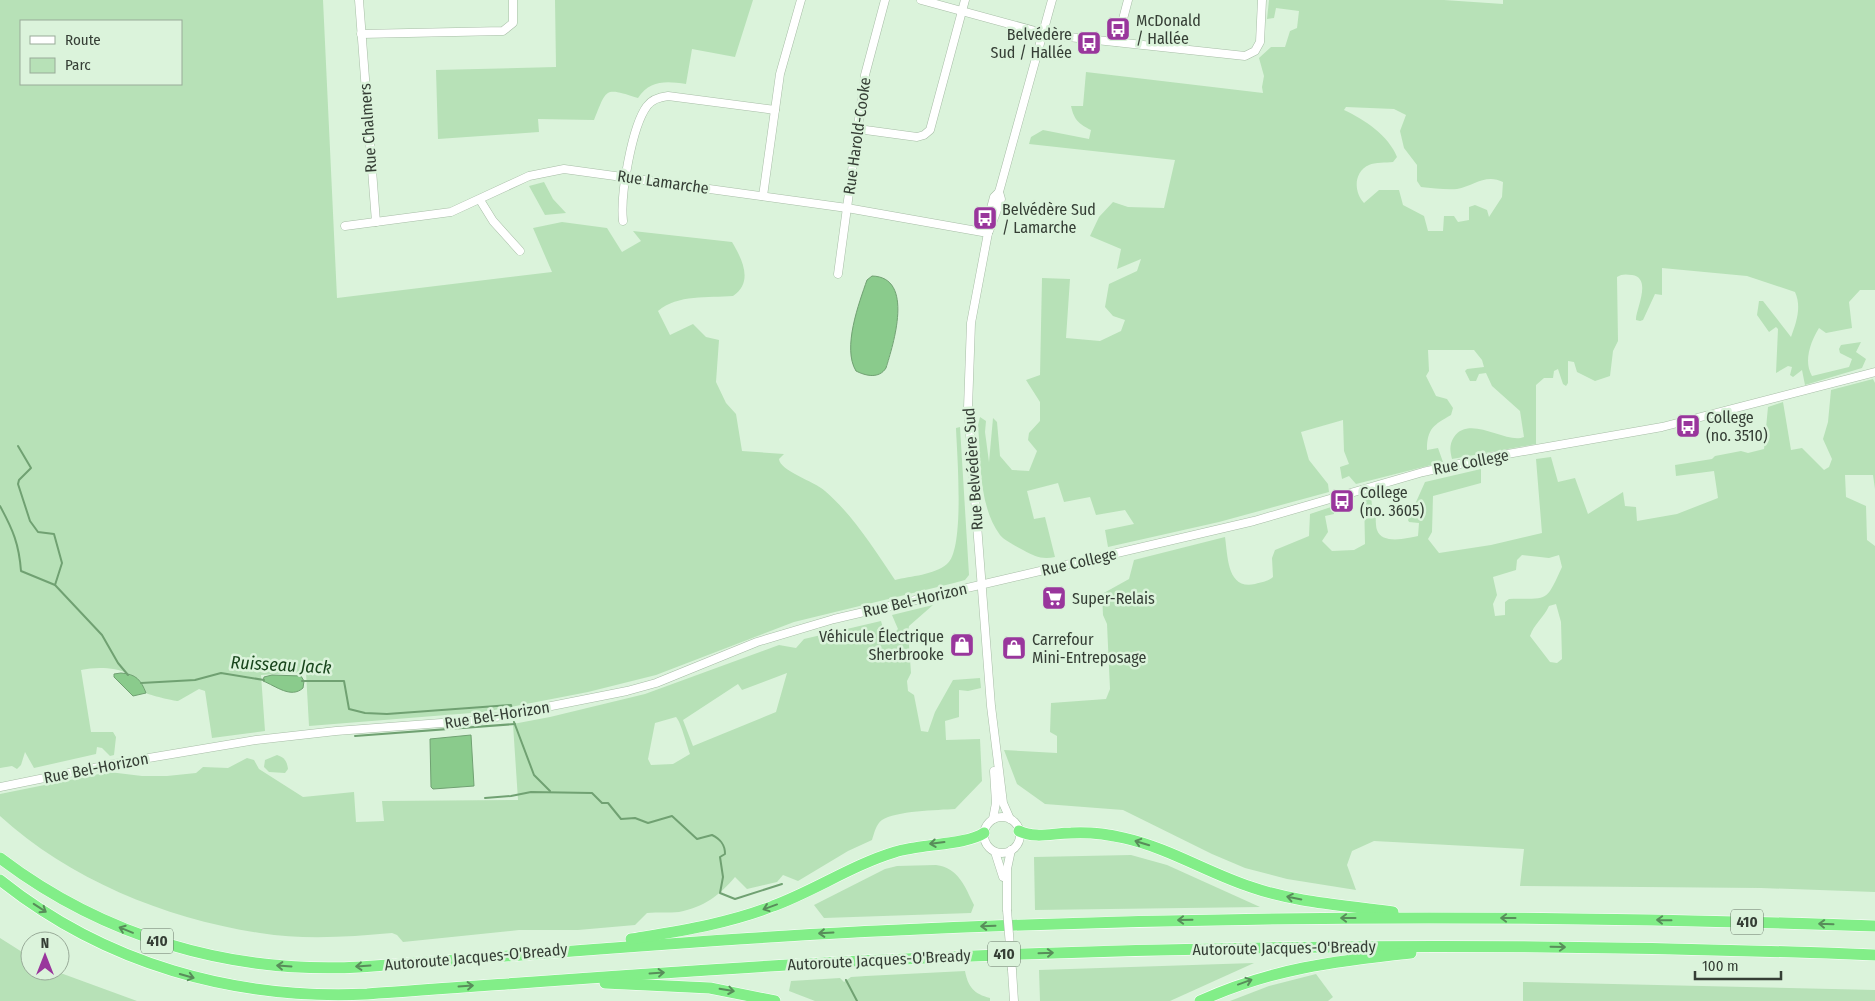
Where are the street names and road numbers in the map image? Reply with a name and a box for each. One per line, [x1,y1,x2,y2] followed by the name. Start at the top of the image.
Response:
[839,76,875,196] street label: Rue Harold-Cooke
[355,83,381,173] street label: Rue Chalmers
[616,166,710,198] street label: Rue Lamarche
[959,407,987,531] street label: Rue Belvédère Sud
[1432,445,1510,479] street label: Rue College
[1040,544,1118,580] street label: Rue College
[861,579,969,621] street label: Rue Bel-Horizon
[443,697,551,733] street label: Rue Bel-Horizon
[42,749,150,787] street label: Rue Bel-Horizon
[1731,910,1763,934] road number: 410
[141,928,173,954] road number: 410
[1192,937,1377,959] street label: Autoroute Jacques-O'Bready
[384,939,569,974] street label: Autoroute Jacques-O'Bready
[988,942,1020,966] road number: 410
[787,946,972,974] street label: Autoroute Jacques-O'Bready

